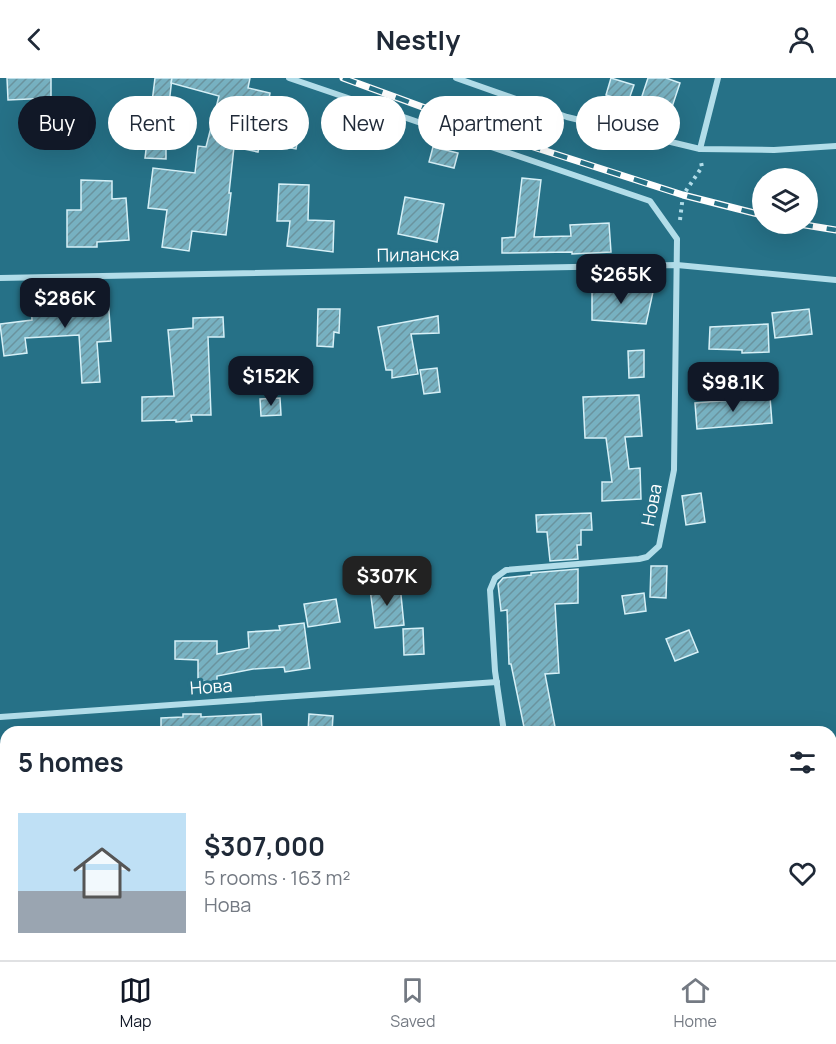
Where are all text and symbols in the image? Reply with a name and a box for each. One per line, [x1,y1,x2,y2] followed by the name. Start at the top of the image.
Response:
[376,21,460,58] text: Nestly
[18,23,51,56] icon: back
[785,23,818,56] icon: person
[18,96,96,150] chip: Buy
[108,96,197,150] chip: Rent
[209,96,309,150] chip: Filters
[321,96,406,150] chip: New
[418,96,564,150] chip: Apartment
[576,96,680,150] chip: House
[752,168,818,234] map controls
[752,168,818,234] button: layers
[376,241,459,267] street label: Пиланска
[579,254,663,305] pin: $265K
[590,260,652,287] text: $265K
[23,278,107,329] pin: $286K
[34,284,96,311] text: $286K
[229,356,313,407] pin: $152K
[242,362,300,389] text: $152K
[684,362,782,413] pin: $98.1K
[702,368,764,395] text: $98.1K
[635,482,667,528] street label: Нова
[345,556,429,607] pin: $307K
[357,562,417,589] text: $307K
[189,673,233,699] street label: Нова
[18,744,124,780] text: 5 homes
[786,746,819,779] icon: filters
[204,828,325,864] text: $307,000
[66,837,138,909] icon: home
[786,857,819,890] icon: heart
[204,864,350,891] text: 5 rooms · 163 m²
[204,891,251,918] text: Нова
[119,974,152,1032] tab: Map
[390,974,435,1032] tab: Saved
[674,974,717,1032] tab: Home

